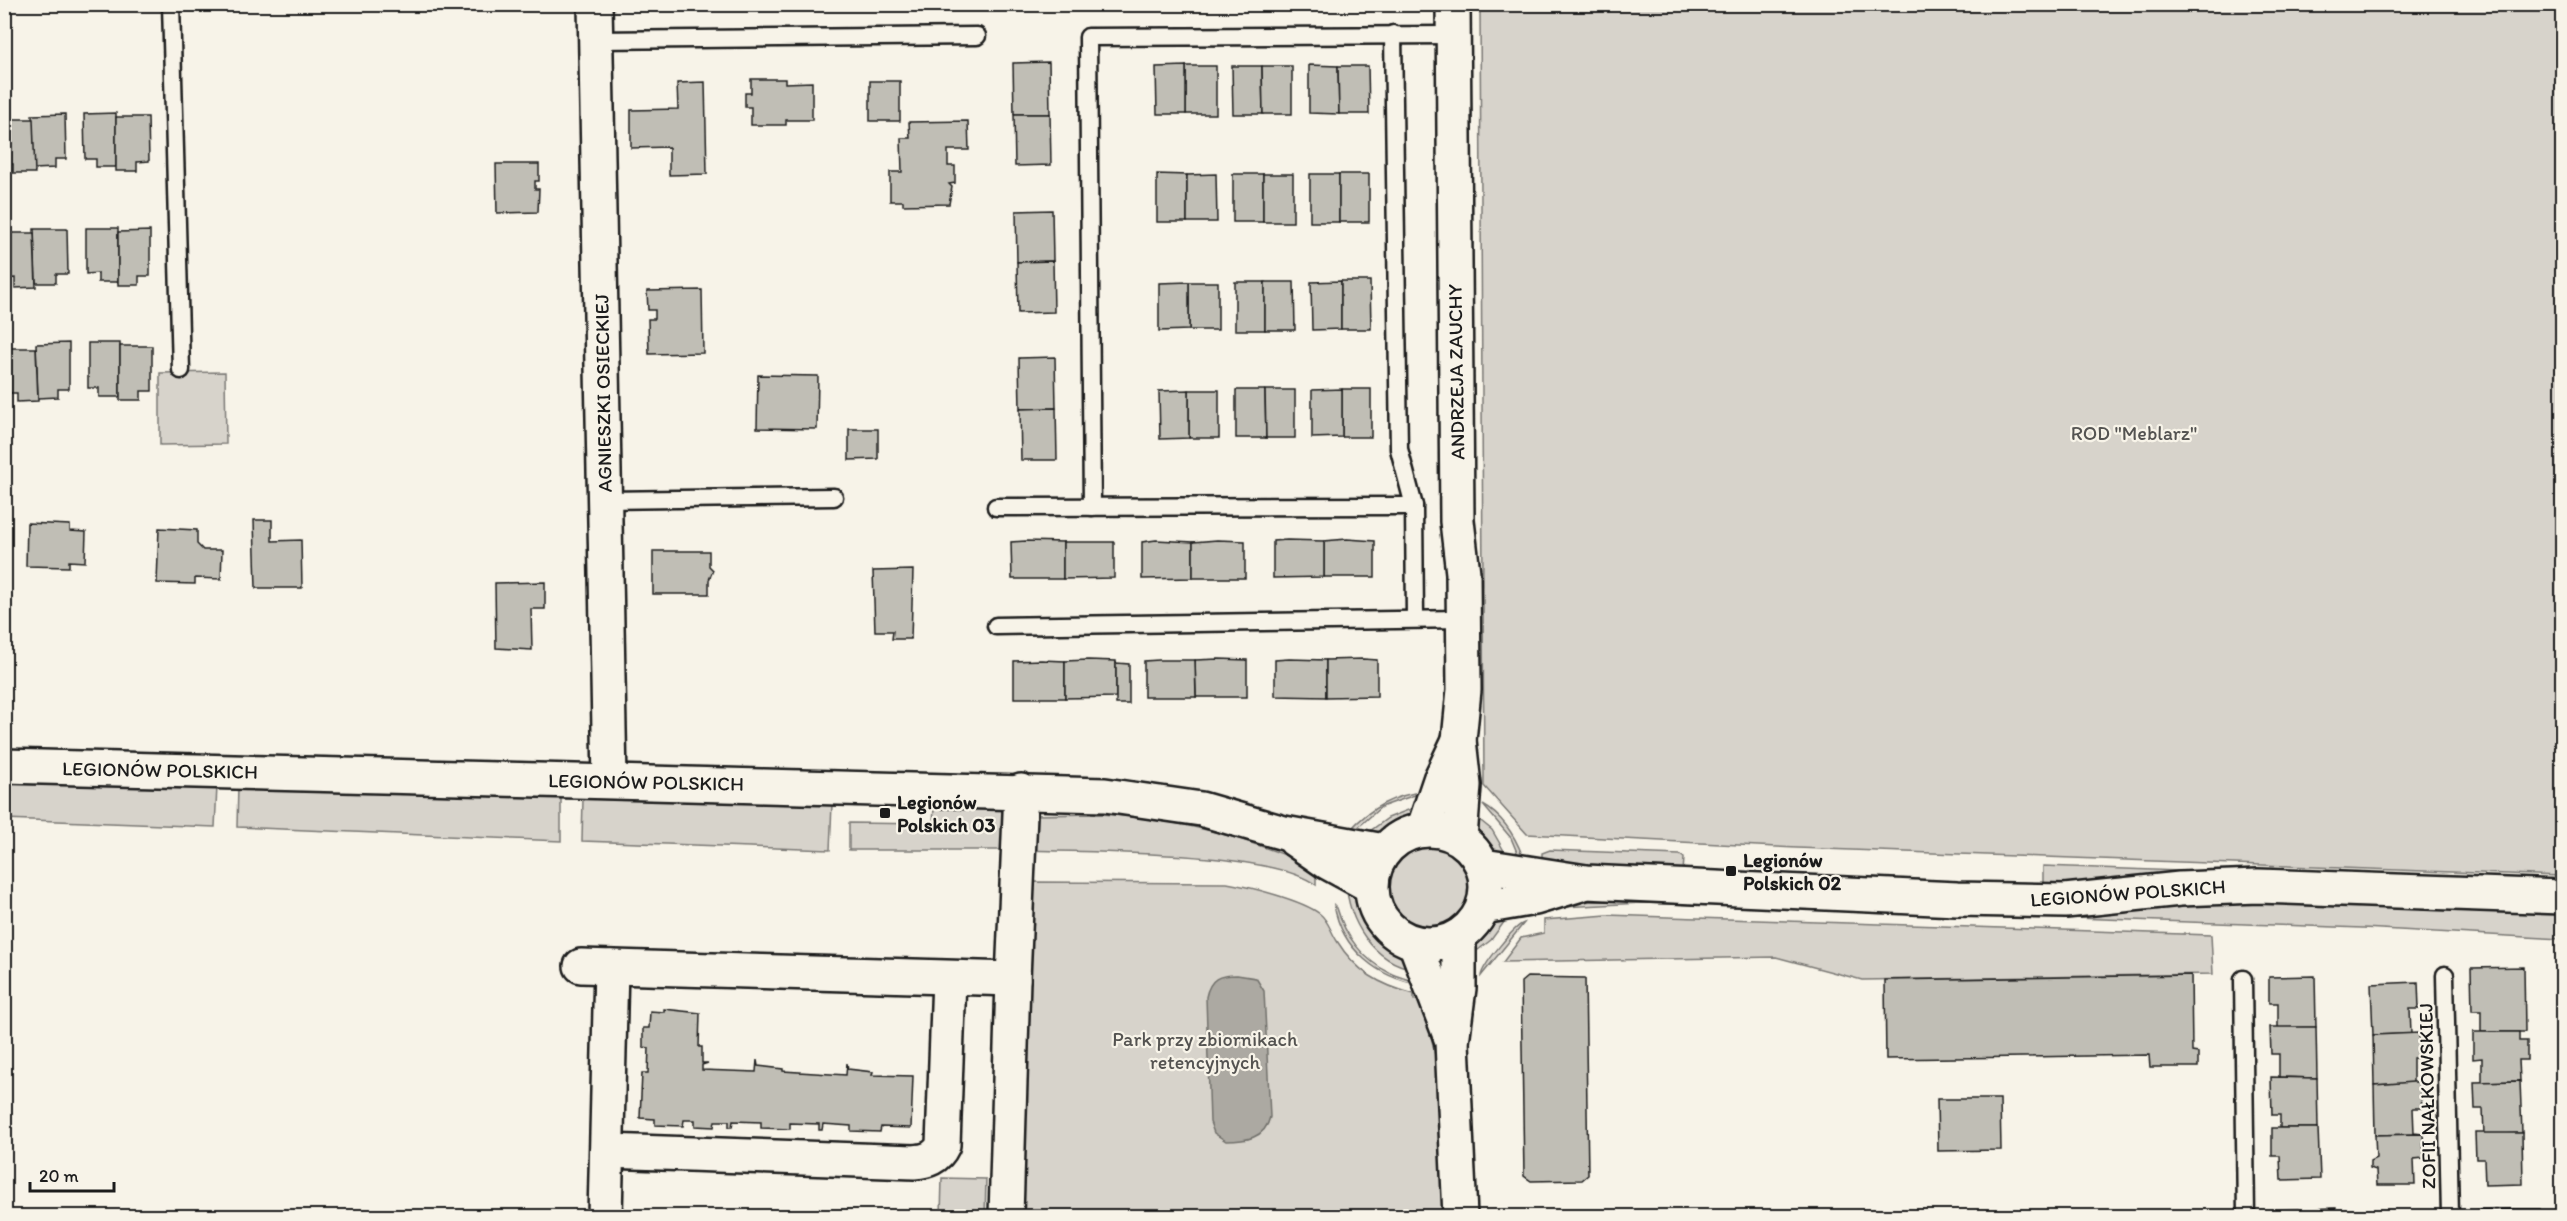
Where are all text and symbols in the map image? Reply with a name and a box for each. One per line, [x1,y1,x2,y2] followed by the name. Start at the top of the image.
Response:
[1442,283,1470,460] street label: ANDRZEJA ZAUCHY
[589,293,617,493] street label: AGNIESZKI OSIECKIEJ
[2071,421,2197,445] park label: ROD "Meblarz"
[62,756,258,784] street label: LEGIONÓW POLSKICH
[548,768,744,796] street label: LEGIONÓW POLSKICH
[897,790,995,837] place label: Legionów Polskich 03
[878,806,892,820] marker: Legionów Polskich 03
[1743,848,1841,895] place label: Legionów Polskich 02
[1724,864,1738,878] marker: Legionów Polskich 02
[2029,874,2227,912] street label: LEGIONÓW POLSKICH
[2413,1003,2441,1189] street label: ZOFII NAŁKOWSKIEJ
[1112,1027,1298,1074] park label: Park przy zbiornikach retencyjnych
[30,1155,114,1193] scale bar
[39,1165,79,1187] text: 20 m

